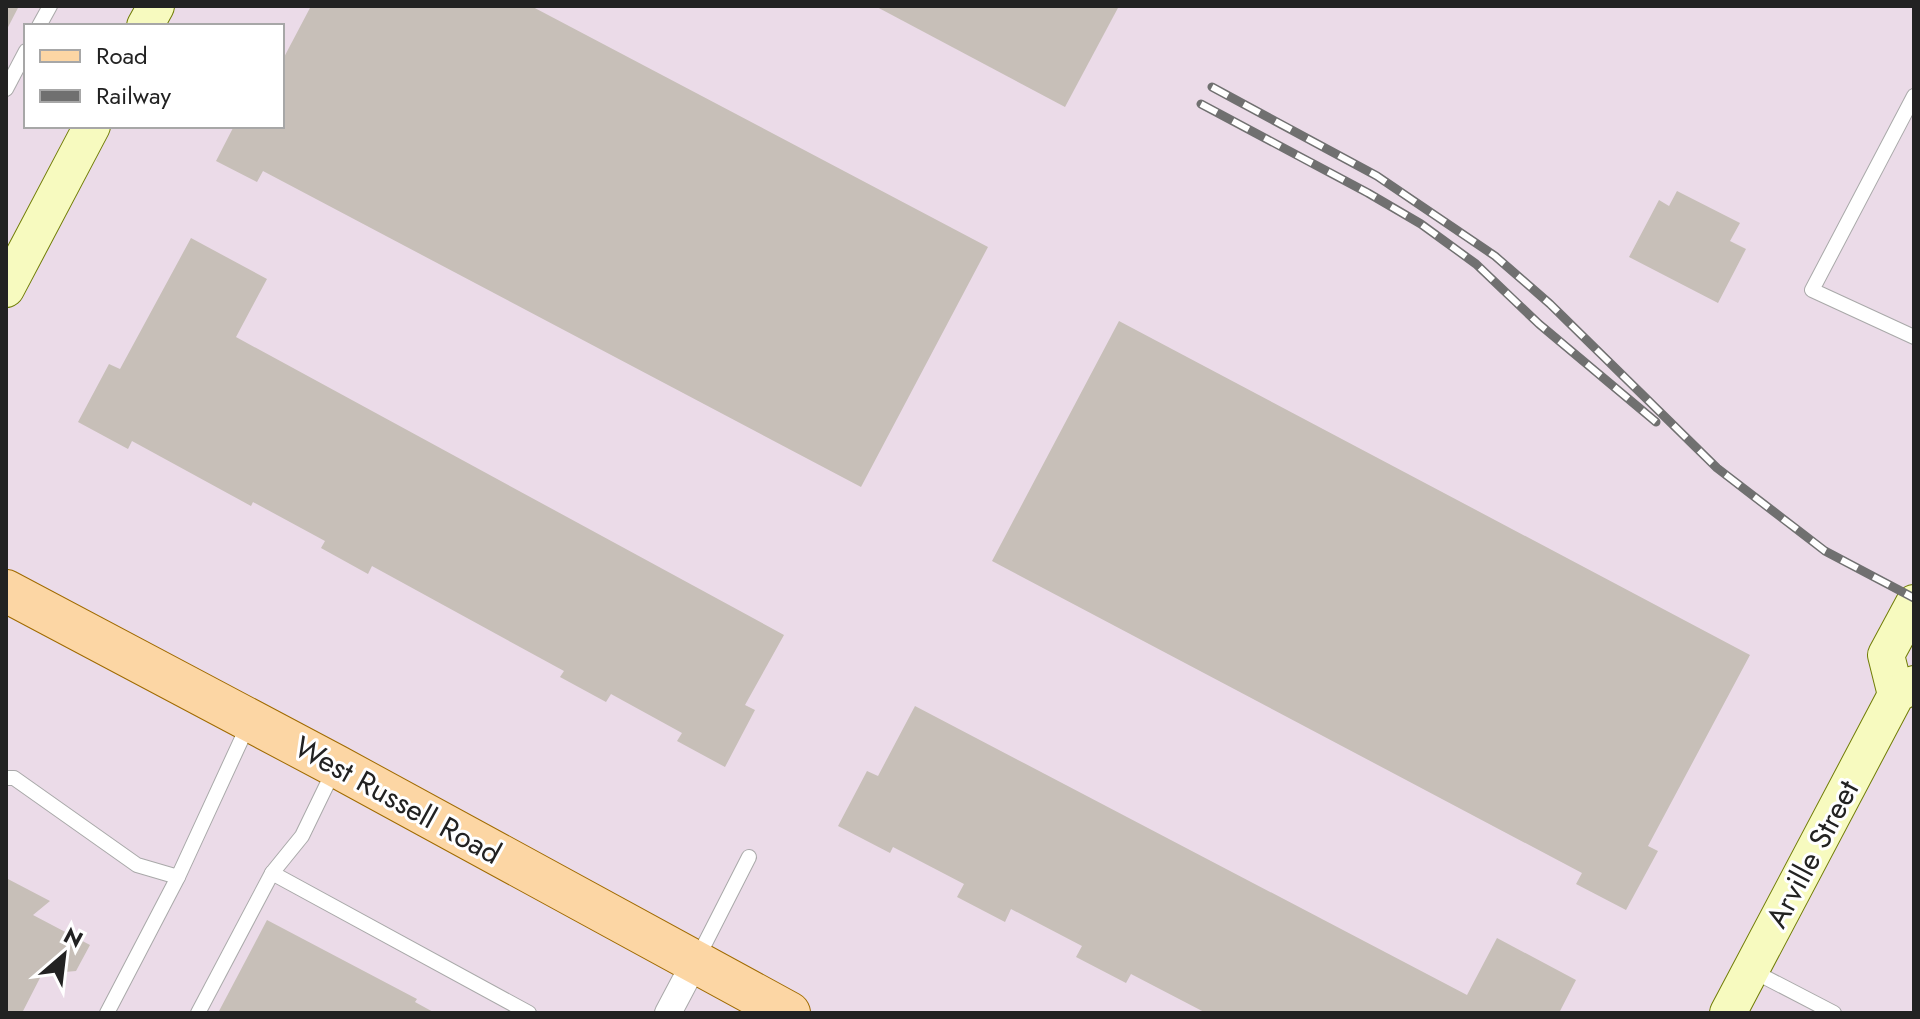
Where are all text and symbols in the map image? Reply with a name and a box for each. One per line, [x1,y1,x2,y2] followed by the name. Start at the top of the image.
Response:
[24,24,284,128] legend
[96,38,148,73] text: Road
[96,78,171,113] text: Railway
[287,725,509,875] street label: West Russell Road
[1755,772,1869,936] street label: Arville Street
[24,915,104,995] north arrow
[58,919,89,956] text: N

